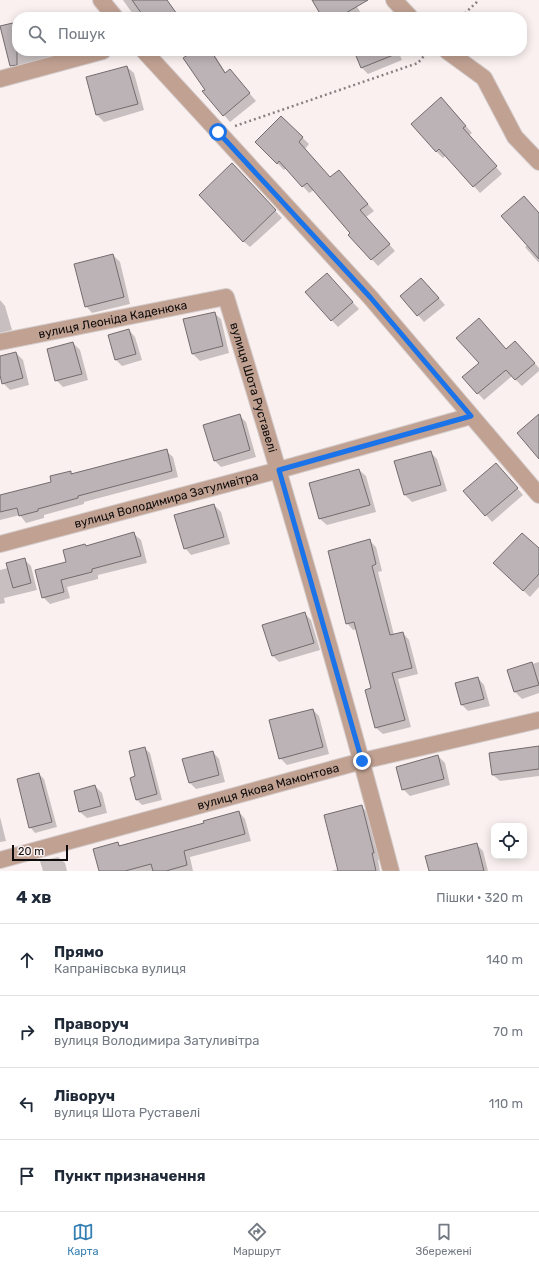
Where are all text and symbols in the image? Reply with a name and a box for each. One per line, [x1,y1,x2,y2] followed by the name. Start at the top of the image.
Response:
[12,12,527,56] search box
[26,23,48,45] icon: search
[58,25,105,43] text: Пошук
[209,123,227,141] route start
[37,298,188,341] street label: вулиця Леоніда Каденюка
[227,321,280,454] street label: вулиця Шота Руставелі
[73,469,260,531] street label: вулиця Володимира Затуливітра
[353,752,371,770] route end
[196,761,341,813] street label: вулиця Якова Мамонтова
[491,823,527,859] map controls
[491,823,527,859] button: locate
[12,843,68,862] scale bar
[18,845,44,858] text: 20 m
[16,887,52,907] text: 4 хв
[436,890,523,905] text: Пішки · 320 m
[54,943,104,961] text: Прямо
[16,949,38,971] icon: ahead
[486,952,523,967] text: 140 m
[54,961,186,976] text: Капранівська вулиця
[54,1015,129,1033] text: Праворуч
[16,1021,38,1043] icon: right
[493,1024,523,1039] text: 70 m
[54,1033,260,1048] text: вулиця Володимира Затуливітра
[54,1087,115,1105] text: Ліворуч
[16,1093,38,1115] icon: left
[489,1096,523,1111] text: 110 m
[54,1105,200,1120] text: вулиця Шота Руставелі
[16,1165,38,1187] icon: arrive
[54,1167,206,1185] text: Пункт призначення
[67,1221,99,1258] tab: Карта
[233,1221,281,1258] tab: Маршрут
[415,1221,472,1258] tab: Збережені

